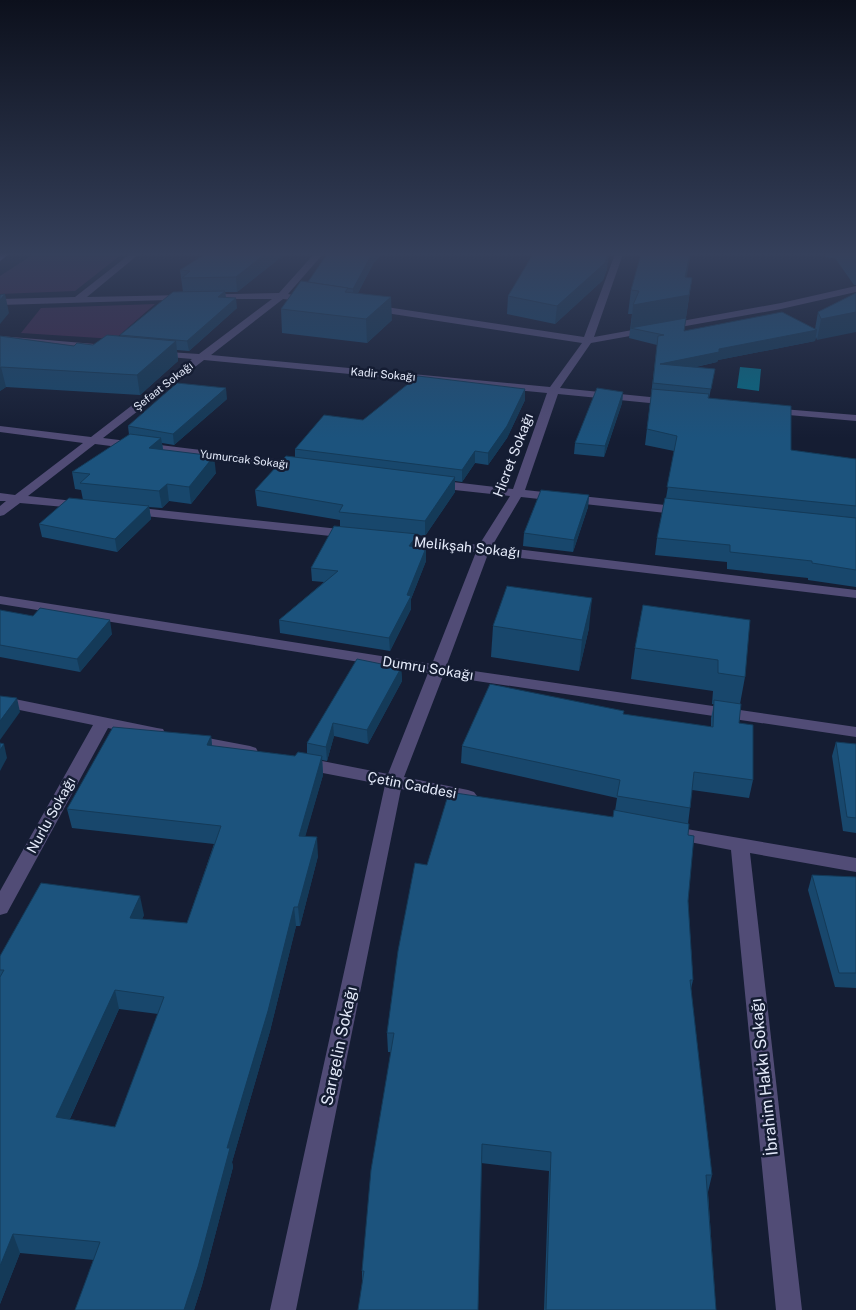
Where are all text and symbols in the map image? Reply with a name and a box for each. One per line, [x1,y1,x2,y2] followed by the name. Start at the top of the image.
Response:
[131,359,196,414] street label: Şefaat Sokağı
[350,365,416,383] street label: Kadir Sokağı
[490,411,536,499] street label: Hicret Sokağı
[199,448,289,470] street label: Yumurcak Sokağı
[413,533,521,561] street label: Melikşah Sokağı
[381,653,475,683] street label: Dumru Sokağı
[366,769,458,801] street label: Çetin Caddesi
[23,774,79,856] street label: Nurlu Sokağı
[317,985,361,1107] street label: Sarıgelin Sokağı
[745,997,782,1157] street label: İbrahim Hakkı Sokağı

